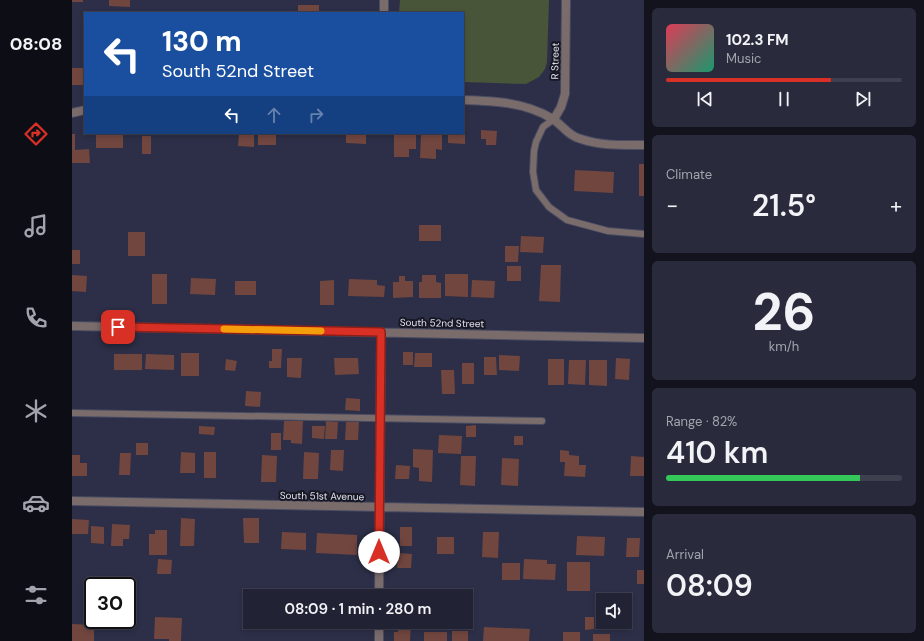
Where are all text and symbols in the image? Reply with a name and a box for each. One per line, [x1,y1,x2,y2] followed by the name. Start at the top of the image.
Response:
[162,23,242,60] text: 130 m
[96,28,148,80] icon: left
[726,30,789,50] text: 102.3 FM
[10,32,62,56] text: 08:08
[548,42,562,80] street label: R Street
[726,50,761,67] text: Music
[162,59,314,83] text: South 52nd Street
[694,88,716,110] icon: previous
[773,88,795,110] icon: pause
[852,88,874,110] icon: next
[221,104,243,126] icon: left
[263,104,285,126] icon: ahead
[305,104,327,126] icon: right
[22,120,50,148] icon: directions
[666,166,712,183] text: Climate
[752,186,816,225] text: 21.5°
[666,191,678,220] text: −
[890,191,902,220] text: +
[22,212,50,240] icon: music
[753,278,815,346] text: 26
[22,304,50,332] icon: phone
[101,310,135,344] pin
[107,316,129,338] icon: arrive
[400,316,484,330] street label: South 52nd Street
[769,338,799,355] text: km/h
[22,397,50,425] icon: climate
[666,413,737,430] text: Range · 82%
[666,433,768,472] text: 410 km
[22,489,50,517] icon: car
[280,489,365,503] street label: South 51st Avenue
[358,531,400,573] position arrow
[666,546,704,563] text: Arrival
[666,566,753,605] text: 08:09
[84,577,136,629] speed limit sign: 30
[22,581,50,609] icon: filters
[596,593,632,629] map controls
[596,593,632,629] button: sound
[285,599,431,619] text: 08:09 · 1 min · 280 m

